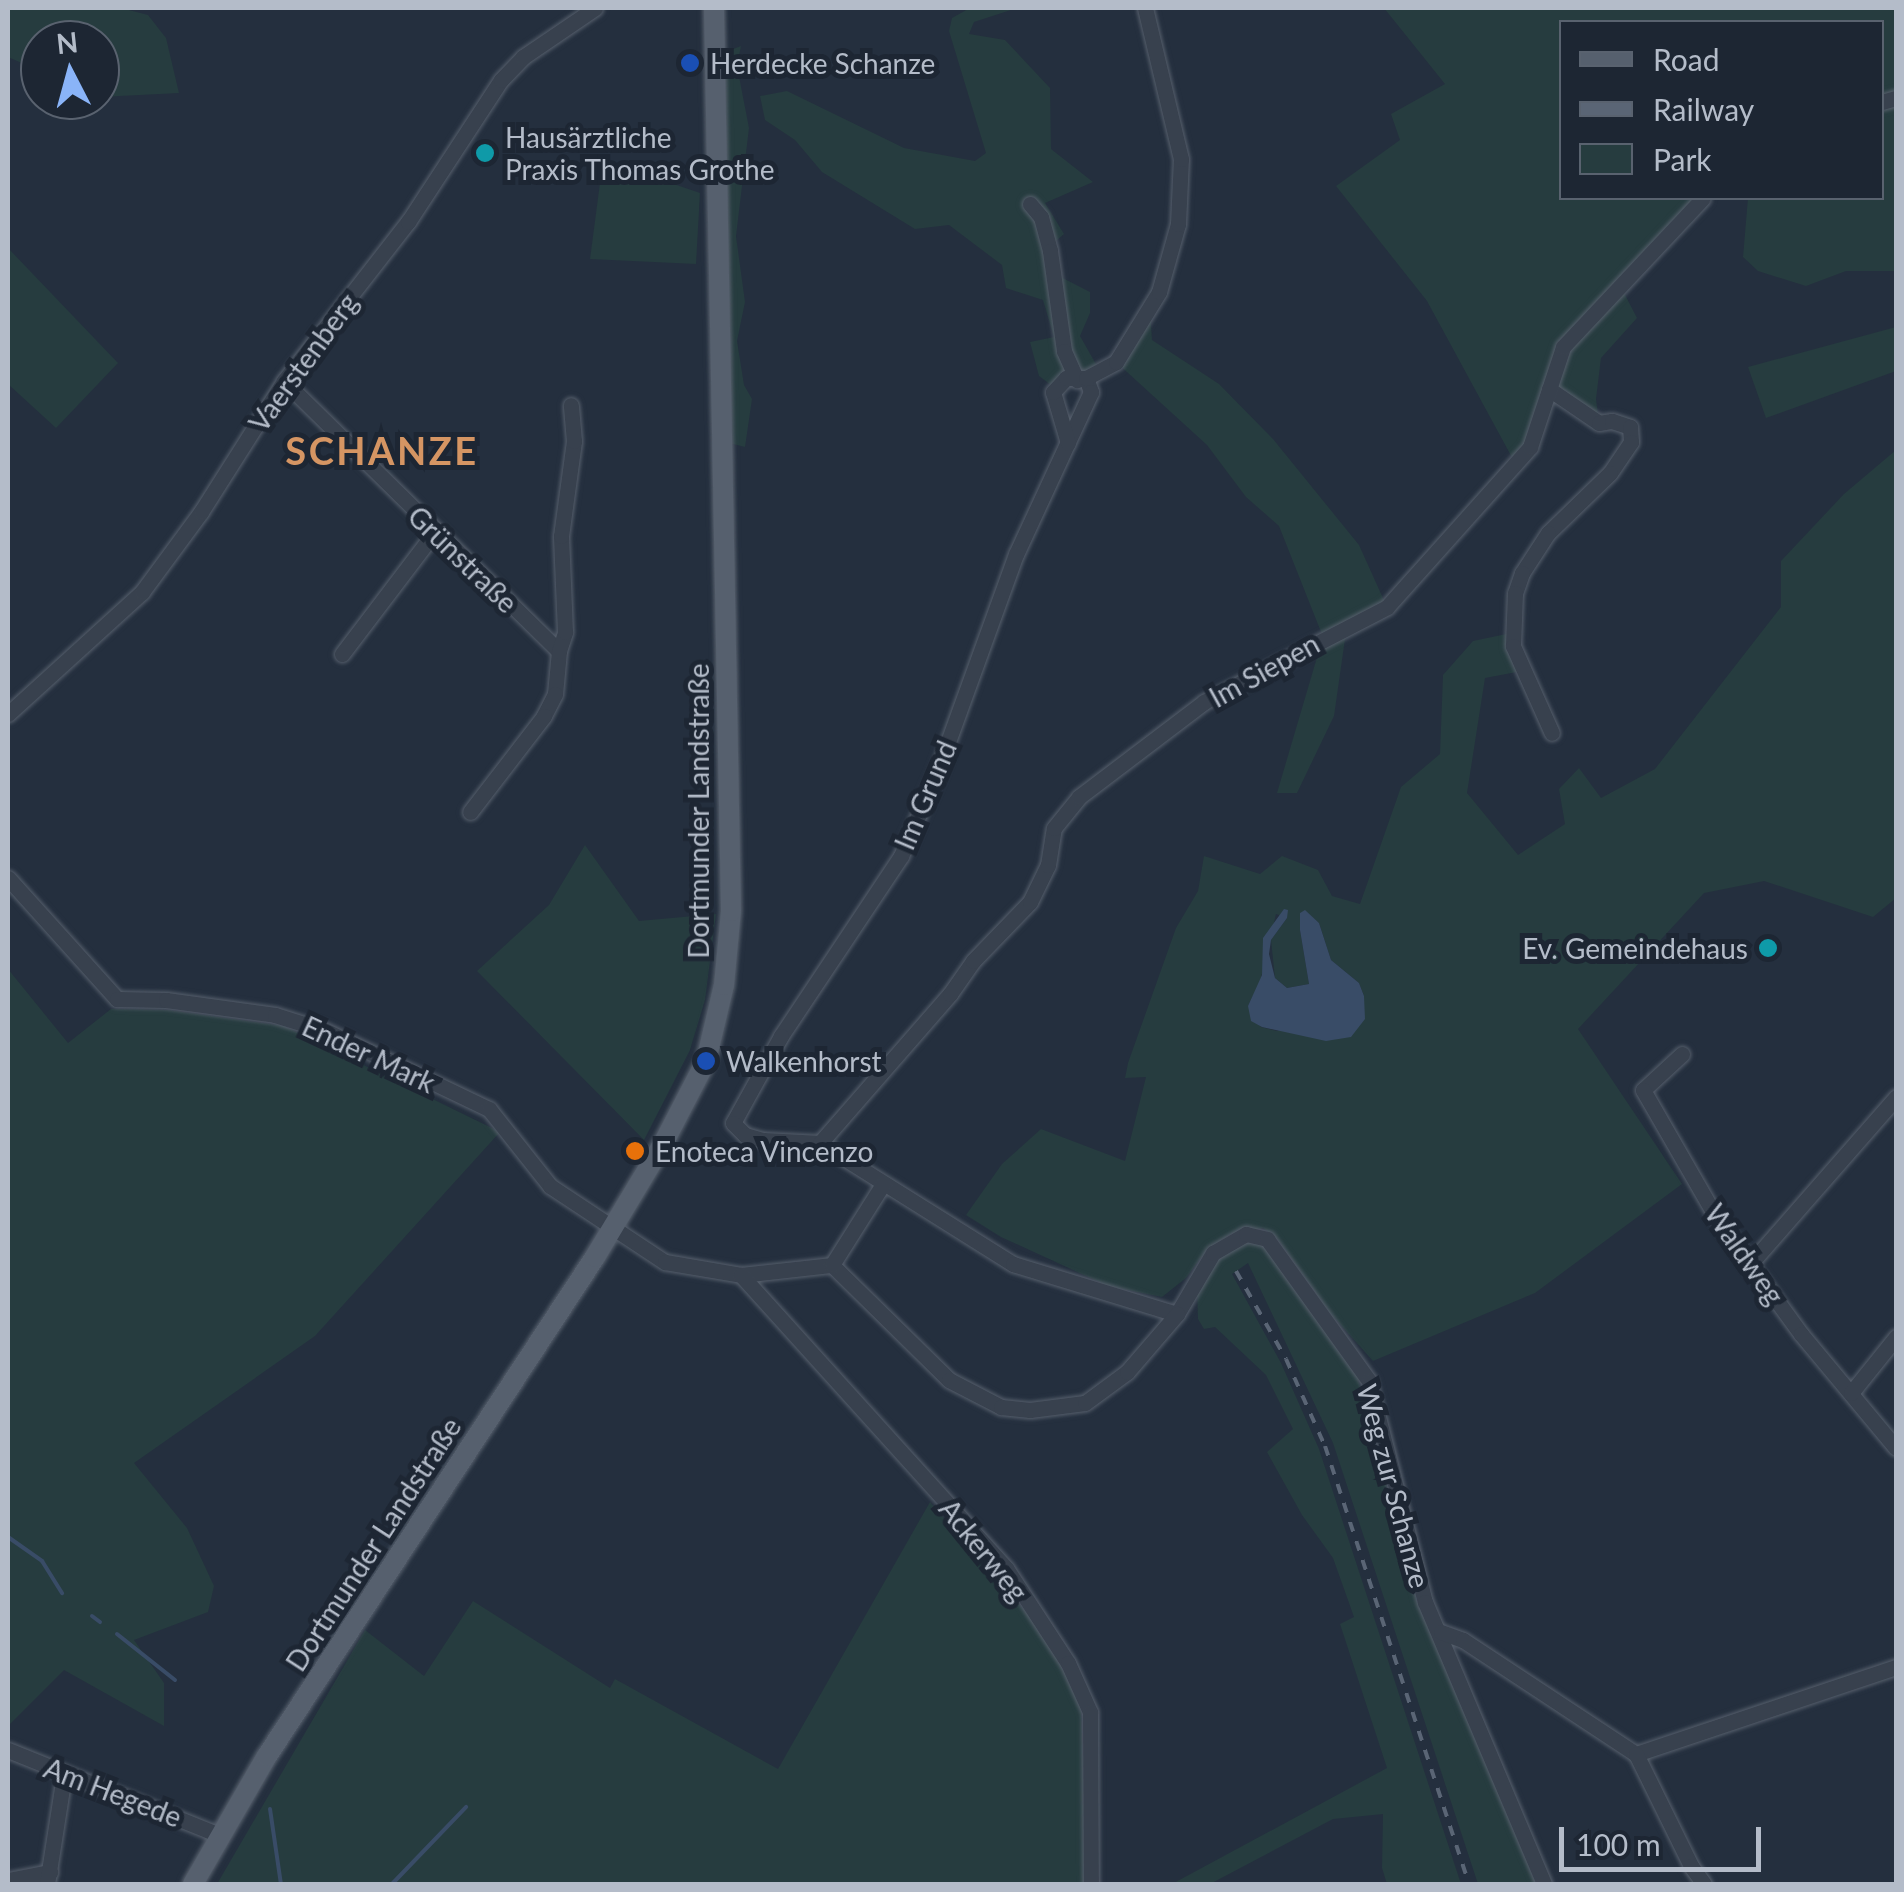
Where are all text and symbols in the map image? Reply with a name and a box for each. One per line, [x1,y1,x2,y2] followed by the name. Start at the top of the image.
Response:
[20,20,120,120] north arrow
[1559,20,1884,200] legend
[55,24,80,60] text: N
[1653,41,1720,77] text: Road
[710,46,935,80] place label: Herdecke Schanze
[679,52,701,74] marker: Herdecke Schanze
[1653,91,1754,127] text: Railway
[505,120,775,186] place label: Hausärztliche Praxis Thomas Grothe
[1653,141,1712,177] text: Park
[474,142,496,164] marker: Hausärztliche Praxis Thomas Grothe
[241,286,365,438] street label: Vaerstenberg
[285,428,479,474] district label: SCHANZE
[401,499,525,619] street label: Grünstraße
[1203,626,1325,714] street label: Im Siepen
[681,663,715,959] street label: Dortmunder Landstraße
[887,735,963,855] street label: Im Grund
[1522,931,1748,965] place label: Ev. Gemeindehaus
[1757,937,1779,959] marker: Ev. Gemeindehaus
[297,1009,441,1099] street label: Ender Mark
[726,1044,882,1078] place label: Walkenhorst
[695,1050,717,1072] marker: Walkenhorst
[655,1134,874,1168] place label: Enoteca Vincenzo
[624,1140,646,1162] marker: Enoteca Vincenzo
[1698,1197,1792,1311] street label: Waldweg
[1351,1380,1437,1592] street label: Weg zur Schanze
[278,1411,468,1677] street label: Dortmunder Landstraße
[933,1492,1035,1608] street label: Ackerweg
[40,1750,186,1834] street label: Am Hegede
[1564,1807,1766,1869] scale bar
[1576,1826,1661,1862] text: 100 m

